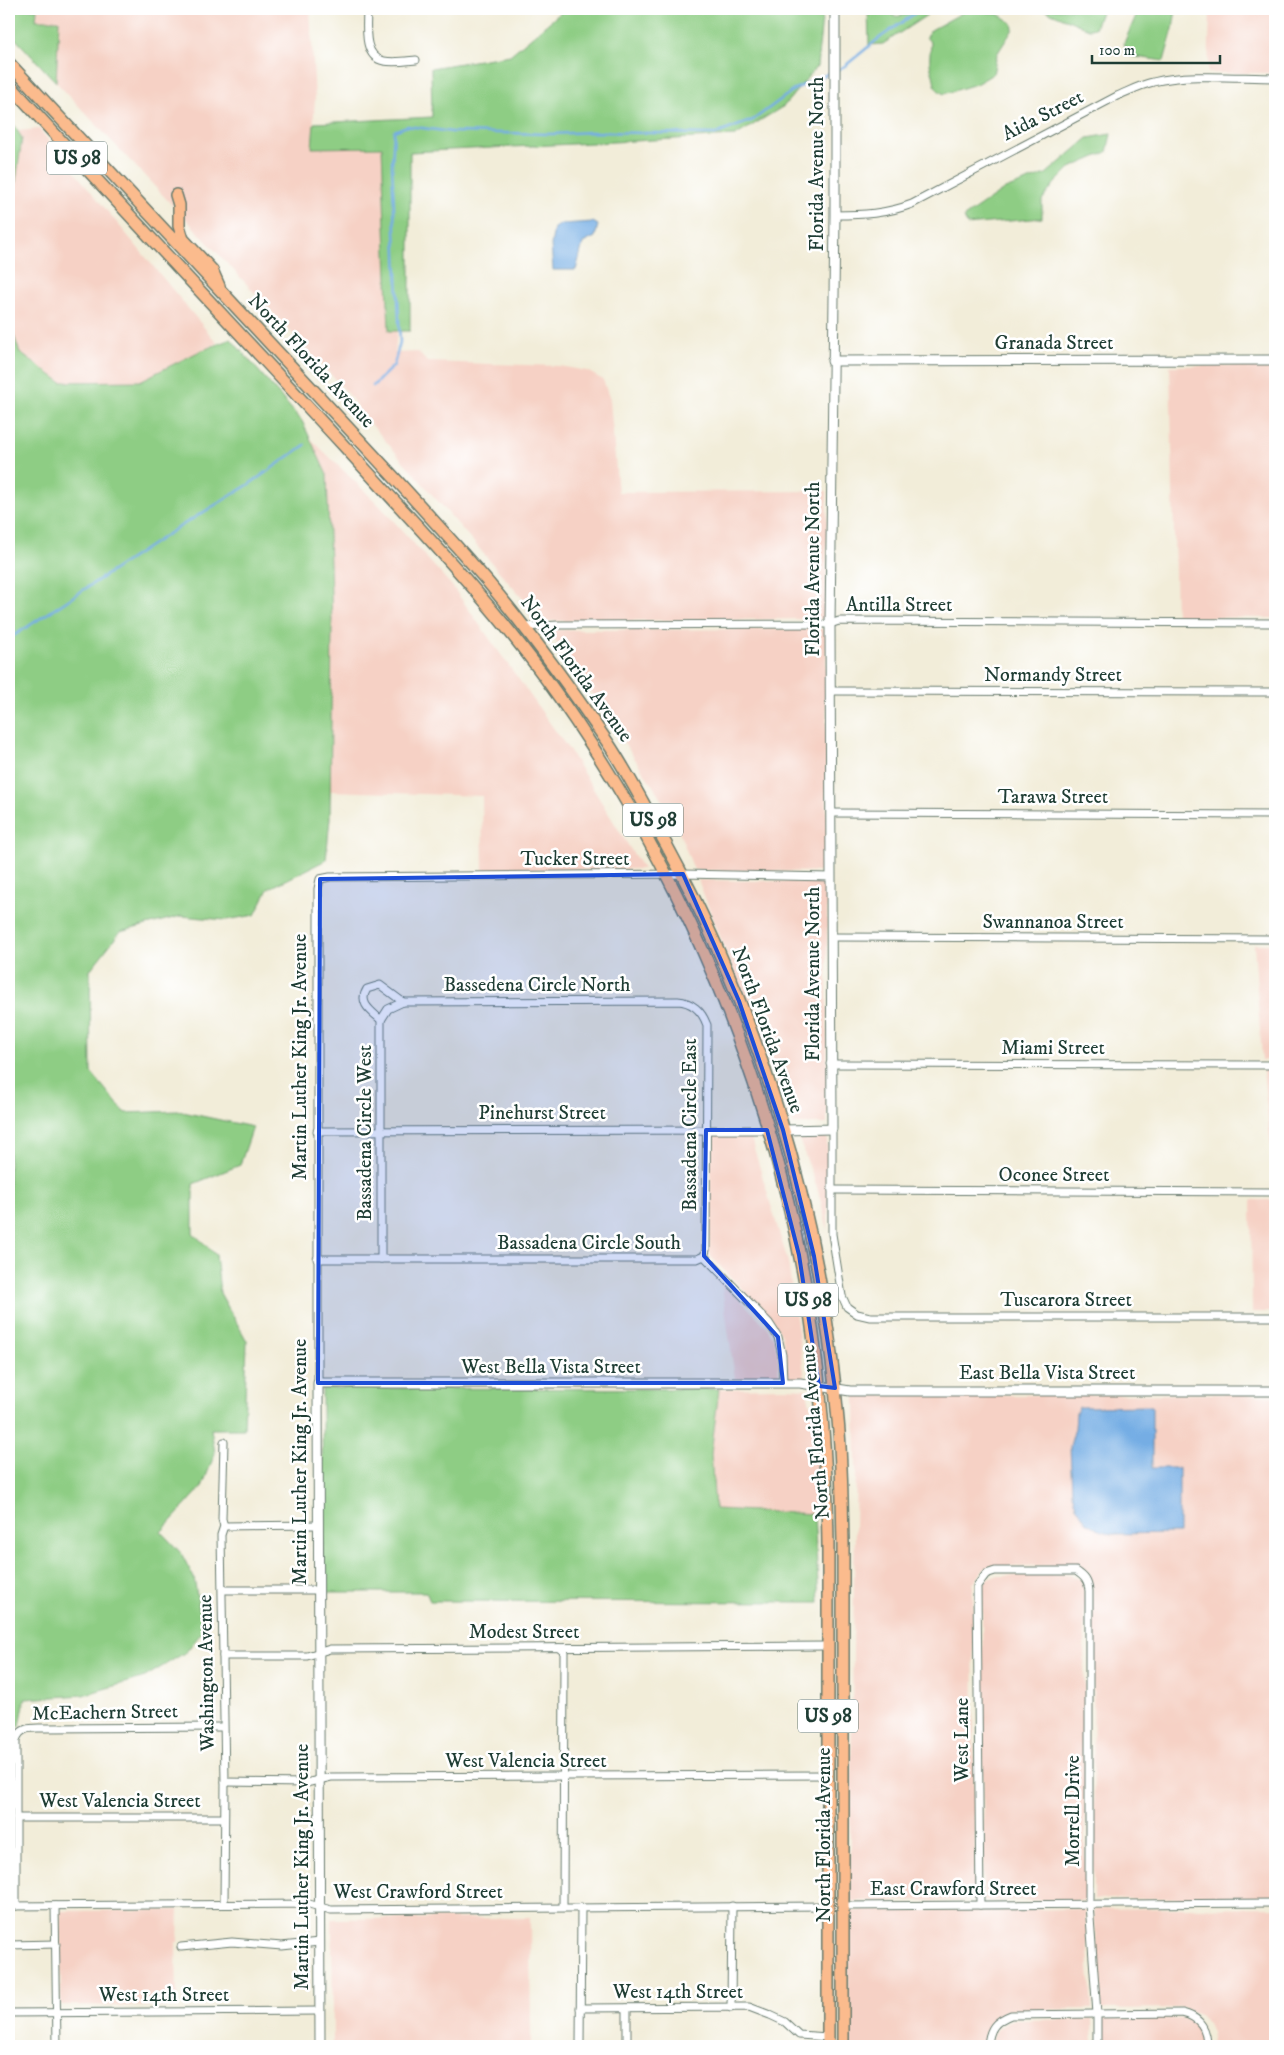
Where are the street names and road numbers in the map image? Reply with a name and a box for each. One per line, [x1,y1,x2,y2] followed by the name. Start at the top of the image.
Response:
[805,76,830,252] street label: Florida Avenue North
[998,85,1088,147] street label: Aida Street
[47,142,107,174] road number: US 98
[242,288,380,434] street label: North Florida Avenue
[995,331,1113,356] street label: Granada Street
[801,481,826,657] street label: Florida Avenue North
[514,591,638,747] street label: North Florida Avenue
[846,593,952,618] street label: Antilla Street
[984,663,1122,688] street label: Normandy Street
[998,785,1108,810] street label: Tarawa Street
[623,804,683,836] road number: US 98
[521,847,630,872] street label: Tucker Street
[801,886,826,1062] street label: Florida Avenue North
[982,910,1124,935] street label: Swannanoa Street
[288,934,313,1180] street label: Martin Luther King Jr. Avenue
[725,943,809,1117] street label: North Florida Avenue
[443,973,631,998] street label: Bassedena Circle North
[1001,1036,1105,1061] street label: Miami Street
[678,1038,703,1212] street label: Bassadena Circle East
[353,1045,378,1221] street label: Bassadena Circle West
[478,1101,606,1126] street label: Pinehurst Street
[998,1163,1110,1188] street label: Oconee Street
[497,1231,682,1256] street label: Bassadena Circle South
[778,1284,838,1316] road number: US 98
[1000,1288,1132,1313] street label: Tuscarora Street
[288,1339,313,1585] street label: Martin Luther King Jr. Avenue
[796,1344,836,1520] street label: North Florida Avenue
[460,1355,641,1380] street label: West Bella Vista Street
[959,1361,1135,1386] street label: East Bella Vista Street
[193,1594,221,1753] street label: Washington Avenue
[469,1620,579,1645] street label: Modest Street
[950,1698,975,1783] street label: West Lane
[32,1699,178,1727] street label: McEachern Street
[798,1700,858,1732] road number: US 98
[290,1744,315,1990] street label: Martin Luther King Jr. Avenue
[812,1747,837,1923] street label: North Florida Avenue
[444,1749,607,1774] street label: West Valencia Street
[1061,1755,1086,1867] street label: Morrell Drive
[38,1789,201,1814] street label: West Valencia Street
[870,1877,1036,1902] street label: East Crawford Street
[332,1880,503,1905] street label: West Crawford Street
[612,1980,743,2005] street label: West 14th Street
[98,1983,229,2008] street label: West 14th Street

